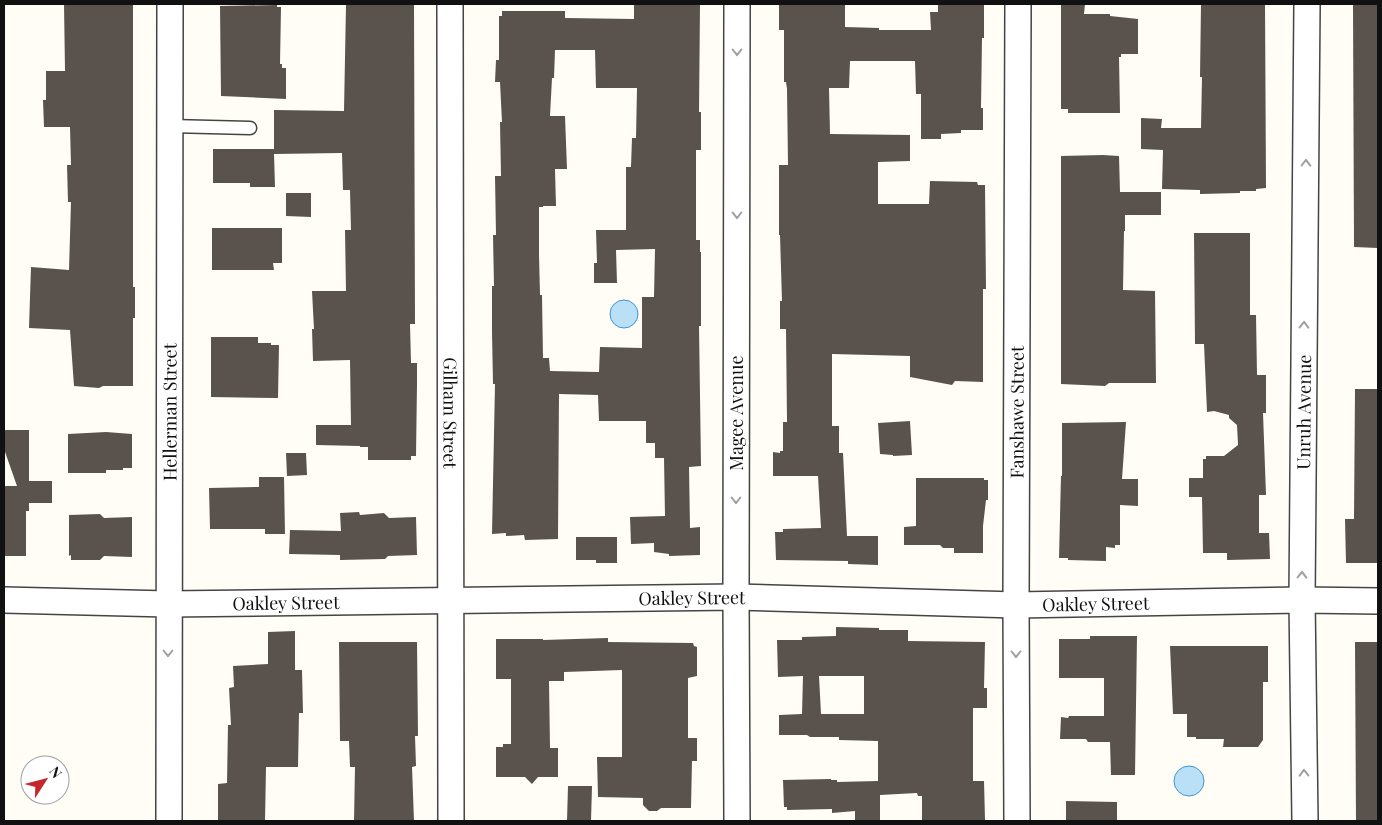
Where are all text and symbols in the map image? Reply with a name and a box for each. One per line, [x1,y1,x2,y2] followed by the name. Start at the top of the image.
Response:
[732,49,742,57] one-way arrow
[1301,158,1311,166] one-way arrow
[731,211,742,219] one-way arrow
[1299,321,1310,329] one-way arrow
[157,342,182,481] street label: Hellerman Street
[1004,345,1029,478] street label: Fanshawe Street
[1291,354,1316,470] street label: Unruh Avenue
[724,355,748,471] street label: Magee Avenue
[438,357,463,469] street label: Gilham Street
[731,496,741,504] one-way arrow
[1297,571,1307,578] one-way arrow
[638,585,746,610] street label: Oakley Street
[232,590,340,615] street label: Oakley Street
[1042,591,1150,617] street label: Oakley Street
[163,649,173,657] one-way arrow
[1011,650,1021,658] one-way arrow
[20,755,70,805] north arrow
[45,762,67,782] text: N
[1299,768,1309,776] one-way arrow

